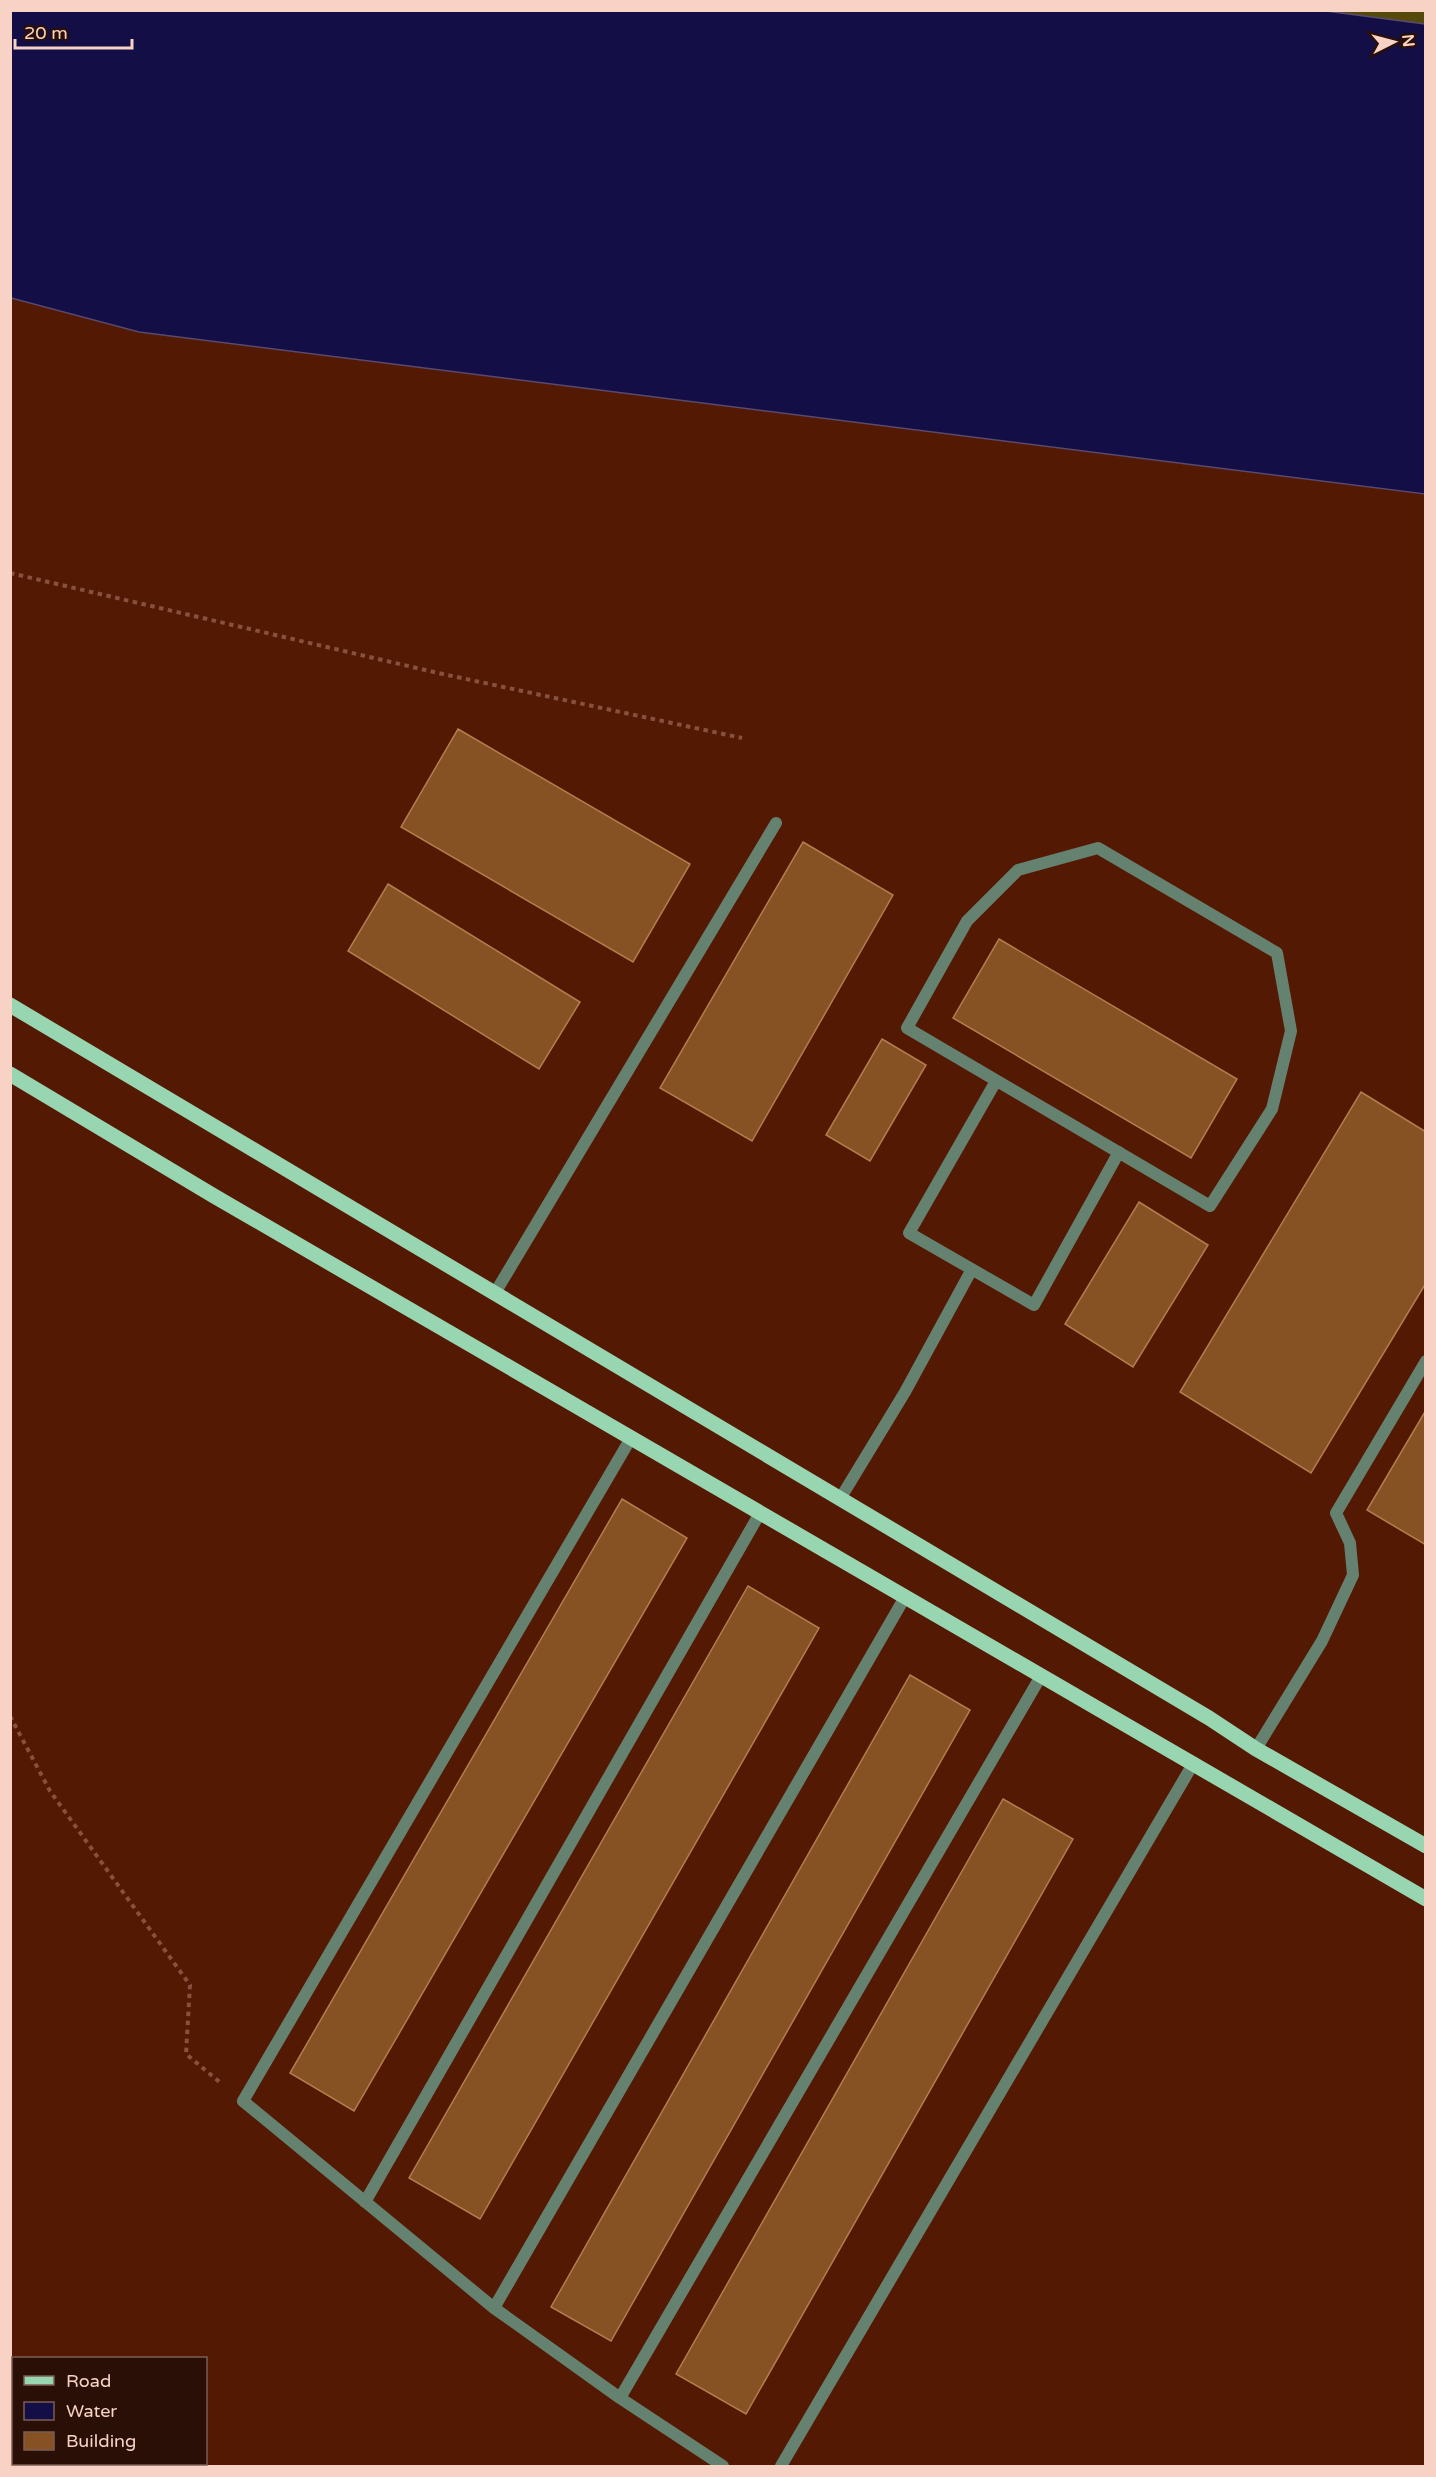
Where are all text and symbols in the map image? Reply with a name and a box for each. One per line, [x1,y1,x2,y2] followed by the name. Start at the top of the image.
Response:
[15,12,132,50] scale bar
[1364,12,1424,72] north arrow
[24,22,68,44] text: 20 m
[1397,33,1419,48] text: N
[12,2357,207,2465] legend
[66,2370,111,2392] text: Road
[66,2400,117,2422] text: Water
[66,2430,136,2452] text: Building

